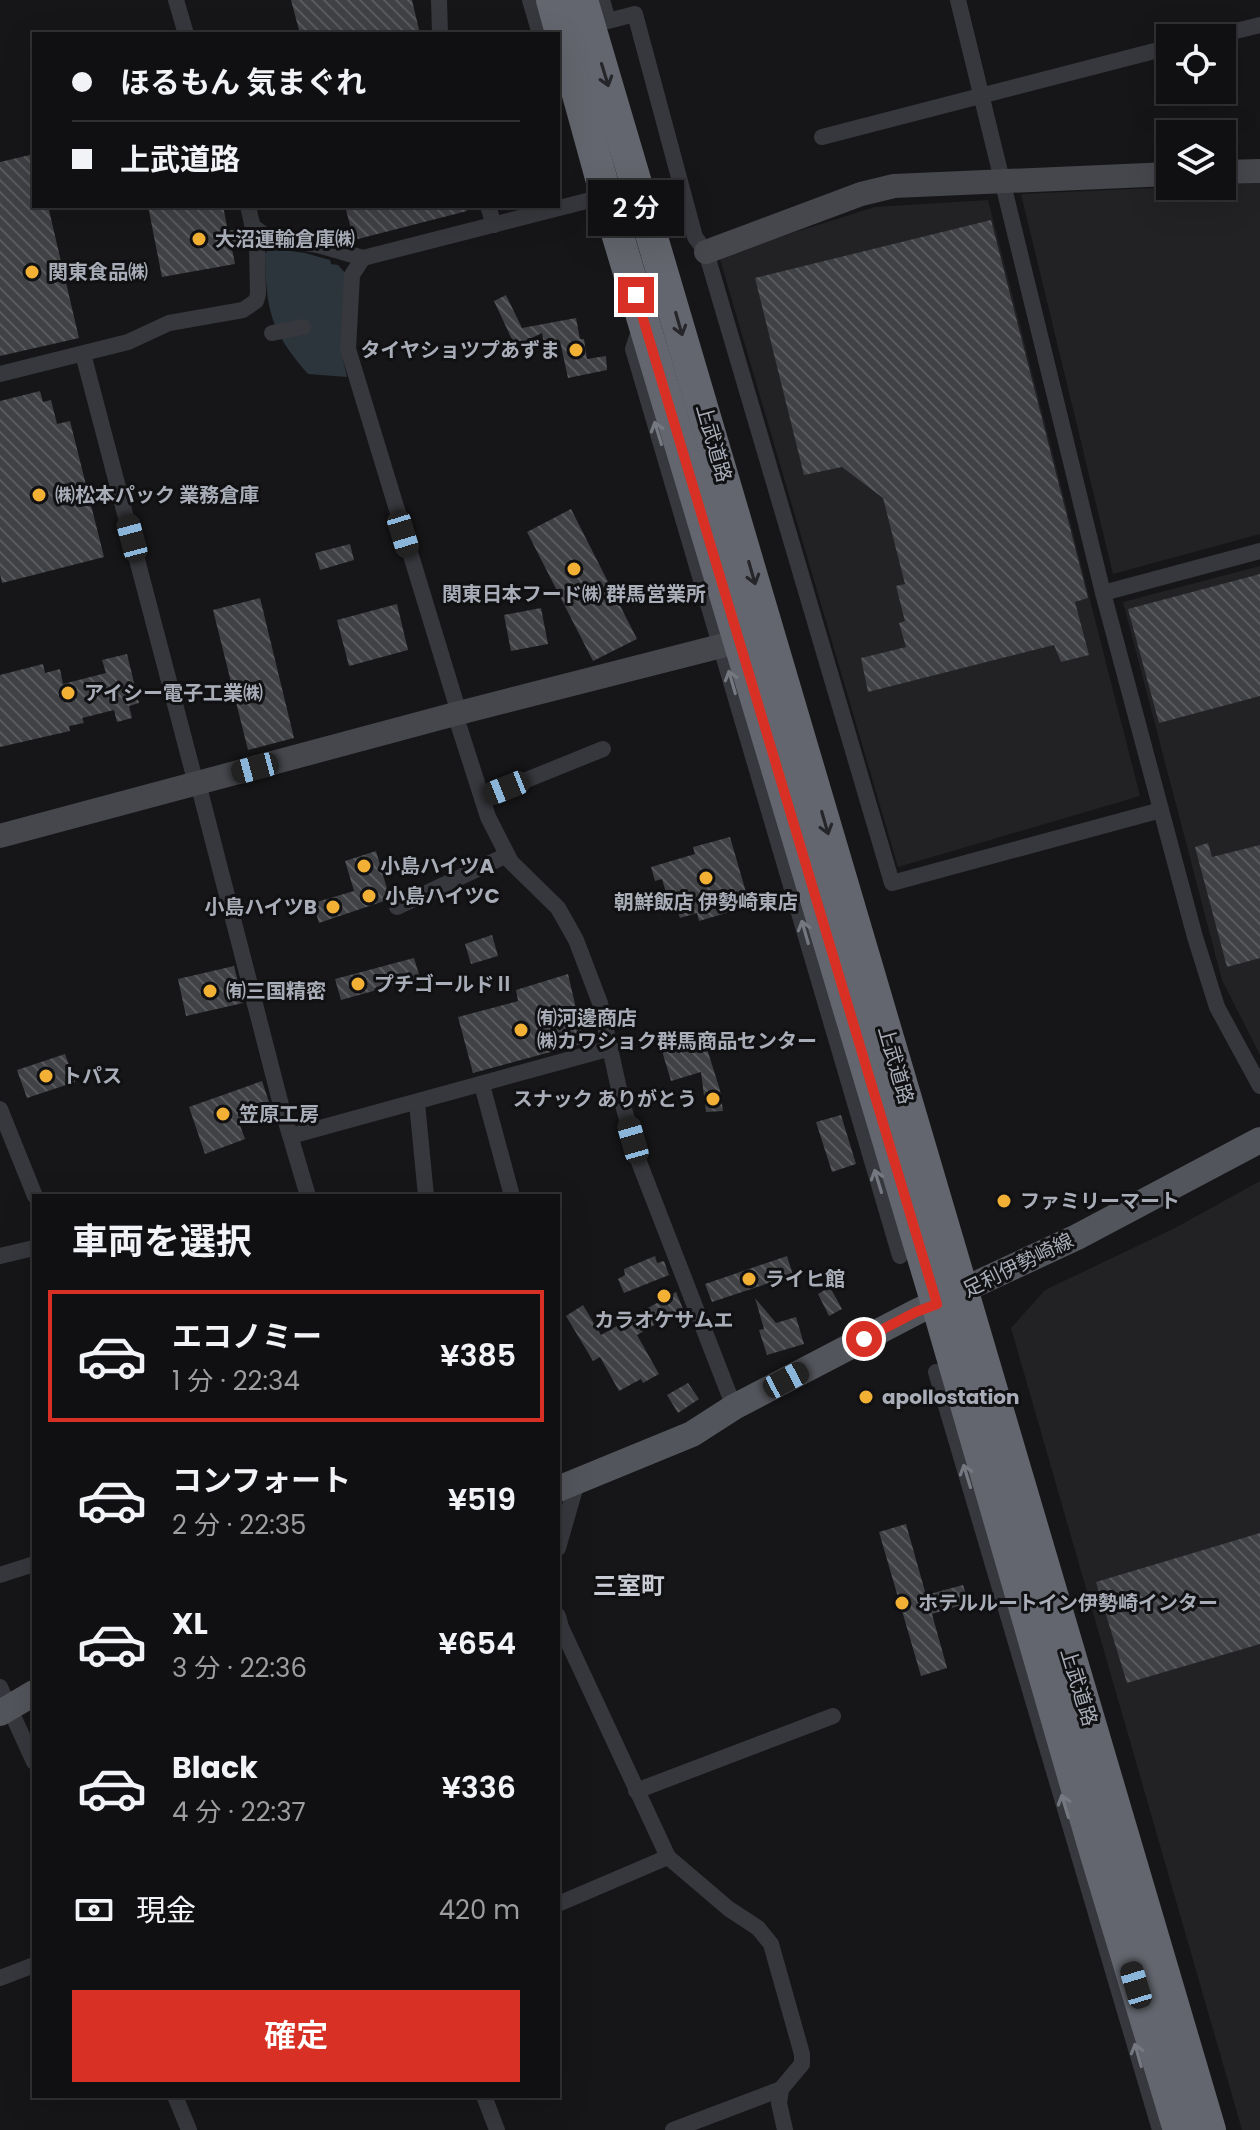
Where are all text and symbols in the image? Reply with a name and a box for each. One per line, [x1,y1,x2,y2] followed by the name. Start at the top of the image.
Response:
[1156,24,1236,200] map controls
[1156,24,1236,104] button: locate
[120,61,366,104] text: ほるもん 気まぐれ
[598,61,613,87] one-way arrow
[1156,120,1236,200] button: layers
[120,138,240,181] text: 上武道路
[588,179,684,235] callout: 2 分
[612,190,660,226] text: 2 分
[215,225,355,253] place label: 大沼運輸倉庫㈱
[190,230,208,248] marker: 大沼運輸倉庫㈱
[48,258,148,286] place label: 関東食品㈱
[23,263,41,281] marker: 関東食品㈱
[618,277,654,313] route end
[672,310,687,336] one-way arrow
[361,336,560,364] place label: タイヤショツプあずま
[567,341,585,359] marker: タイヤショツプあずま
[690,401,738,485] street label: 上武道路
[650,421,665,447] one-way arrow
[55,481,259,509] place label: ㈱松本パック 業務倉庫
[30,486,48,504] marker: ㈱松本パック 業務倉庫
[385,508,421,560] car
[114,512,150,564] car
[565,560,583,578] marker: 関東日本フード㈱ 群馬営業所
[745,560,760,586] one-way arrow
[442,580,706,608] place label: 関東日本フード㈱ 群馬営業所
[724,670,739,696] one-way arrow
[84,679,263,707] place label: アイシー電子工業㈱
[59,684,77,702] marker: アイシー電子工業㈱
[229,750,281,786] car
[479,768,533,808] car
[819,810,833,835] one-way arrow
[380,852,495,880] place label: 小島ハイツA
[355,857,373,875] marker: 小島ハイツA
[697,869,715,887] marker: 朝鮮飯店 伊勢崎東店
[385,882,500,910] place label: 小島ハイツC
[360,887,378,905] marker: 小島ハイツC
[614,888,798,916] place label: 朝鮮飯店 伊勢崎東店
[204,893,317,921] place label: 小島ハイツB
[324,898,342,916] marker: 小島ハイツB
[797,919,812,945] one-way arrow
[374,970,514,998] place label: プチゴールドⅡ
[349,975,367,993] marker: プチゴールドⅡ
[226,977,326,1005] place label: ㈲三国精密
[201,982,219,1000] marker: ㈲三国精密
[537,1004,817,1055] place label: ㈲河邊商店 ㈱カワショク群馬商品センター
[512,1021,530,1039] marker: ㈲河邊商店 ㈱カワショク群馬商品センター
[872,1023,920,1107] street label: 上武道路
[62,1062,122,1090] place label: トパス
[37,1067,55,1085] marker: トパス
[513,1085,697,1113] place label: スナック ありがとう
[704,1090,722,1108] marker: スナック ありがとう
[239,1100,319,1128] place label: 笠原工房
[214,1105,232,1123] marker: 笠原工房
[615,1114,651,1166] car
[870,1169,885,1195] one-way arrow
[1020,1187,1180,1215] place label: ファミリーマート
[995,1192,1013,1210] marker: ファミリーマート
[72,1216,252,1267] text: 車両を選択
[958,1226,1078,1304] street label: 足利伊勢崎線
[765,1265,845,1293] place label: ライヒ館
[740,1270,758,1288] marker: ライヒ館
[655,1287,673,1305] marker: カラオケサムエ
[594,1306,734,1334] place label: カラオケサムエ
[172,1315,322,1358] text: エコノミー
[76,1320,148,1392] icon: car
[846,1321,882,1357] route start
[440,1334,516,1377] text: ¥385
[759,1358,813,1402] car
[172,1363,300,1399] text: 1 分 · 22:34
[882,1383,1020,1411] place label: apollostation
[857,1388,875,1406] marker: apollostation
[172,1459,351,1502] text: コンフォート
[959,1463,974,1489] one-way arrow
[76,1464,148,1536] icon: car
[448,1478,516,1521] text: ¥519
[172,1507,306,1543] text: 2 分 · 22:35
[593,1569,665,1602] district label: 三室町
[918,1589,1218,1617] place label: ホテルルートイン伊勢崎インター
[893,1594,911,1612] marker: ホテルルートイン伊勢崎インター
[172,1602,208,1645] text: XL
[76,1608,148,1680] icon: car
[439,1622,516,1665] text: ¥654
[1054,1645,1104,1729] street label: 上武道路
[172,1650,307,1686] text: 3 分 · 22:36
[172,1746,258,1789] text: Black
[76,1752,148,1824] icon: car
[442,1766,516,1809] text: ¥336
[1057,1793,1072,1819] one-way arrow
[172,1794,306,1830] text: 4 分 · 22:37
[72,1888,116,1932] icon: cash
[136,1889,196,1932] text: 現金
[439,1892,520,1928] text: 420 m
[1118,1959,1154,2011] car
[72,1990,520,2082] button: 確定
[1130,2043,1144,2068] one-way arrow

